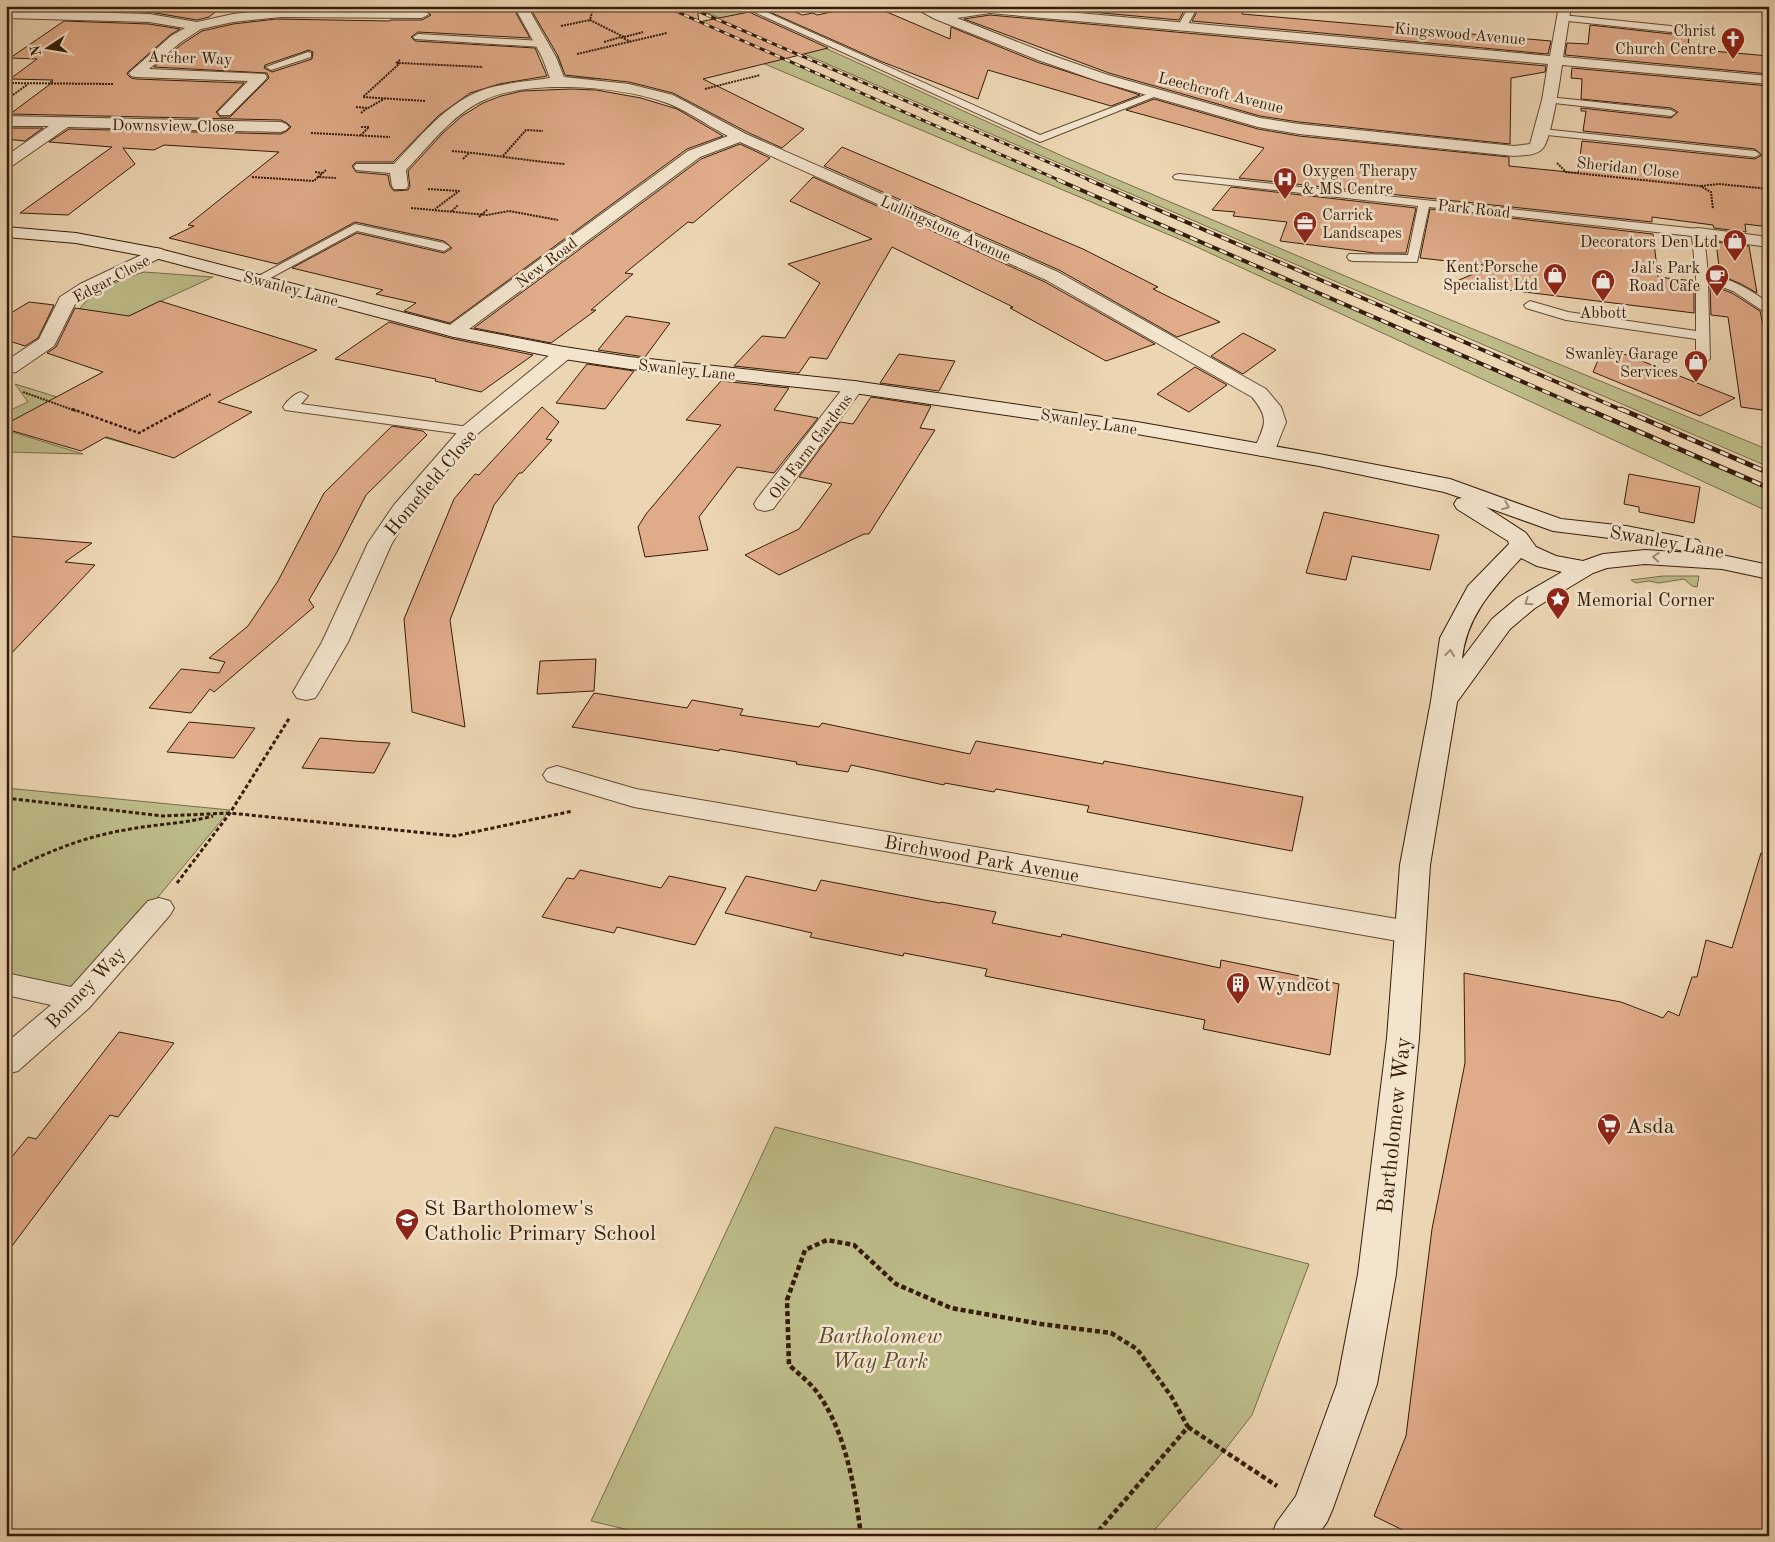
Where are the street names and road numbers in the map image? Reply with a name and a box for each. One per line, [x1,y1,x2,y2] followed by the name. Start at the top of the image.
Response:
[1393,21,1526,49] street label: Kingswood Avenue
[147,50,233,68] street label: Archer Way
[1156,71,1285,117] street label: Leechcroft Avenue
[112,118,234,136] street label: Downsview Close
[1575,156,1680,182] street label: Sheridan Close
[877,194,1013,266] street label: Lullingstone Avenue
[1437,198,1511,222] street label: Park Road
[514,235,581,292] street label: New Road
[71,253,153,307] street label: Edgar Close
[241,270,340,310] street label: Swanley Lane
[637,358,736,384] street label: Swanley Lane
[767,392,856,503] street label: Old Farm Gardens
[1039,407,1138,439] street label: Swanley Lane
[382,427,482,540] street label: Homefield Close
[1608,524,1725,563] street label: Swanley Lane
[883,834,1080,887] street label: Birchwood Park Avenue
[43,944,130,1033] street label: Bonney Way
[1375,1036,1415,1214] street label: Bartholomew Way

